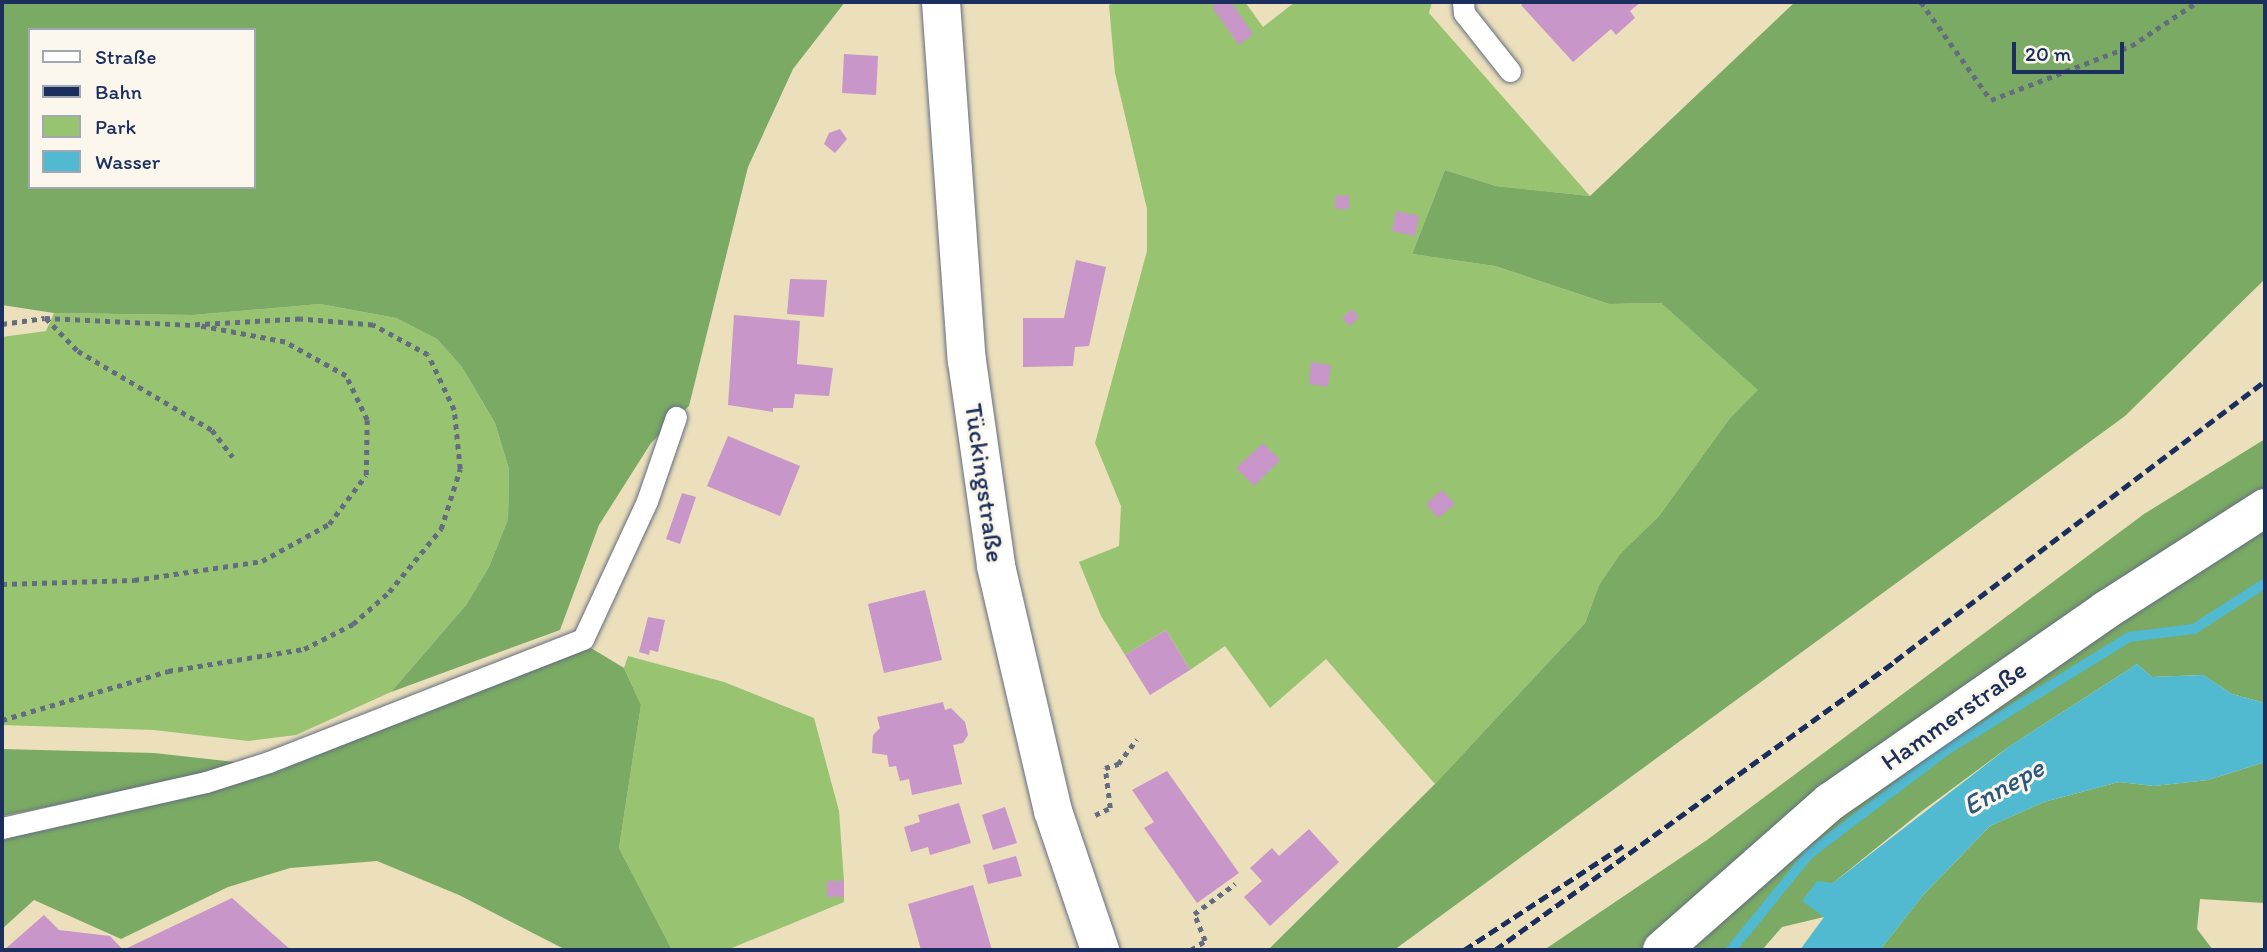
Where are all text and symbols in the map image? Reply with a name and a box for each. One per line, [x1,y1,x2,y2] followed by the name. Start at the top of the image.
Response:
[28,28,256,189] legend
[2015,28,2127,72] scale bar
[2025,41,2071,66] text: 20 m
[95,44,156,69] text: Straße
[95,79,142,104] text: Bahn
[95,114,136,139] text: Park
[95,149,160,174] text: Wasser
[957,402,1011,564] street label: Tückingstraße
[1875,654,2033,778] street label: Hammerstraße
[1957,750,2049,822] water label: Ennepe

